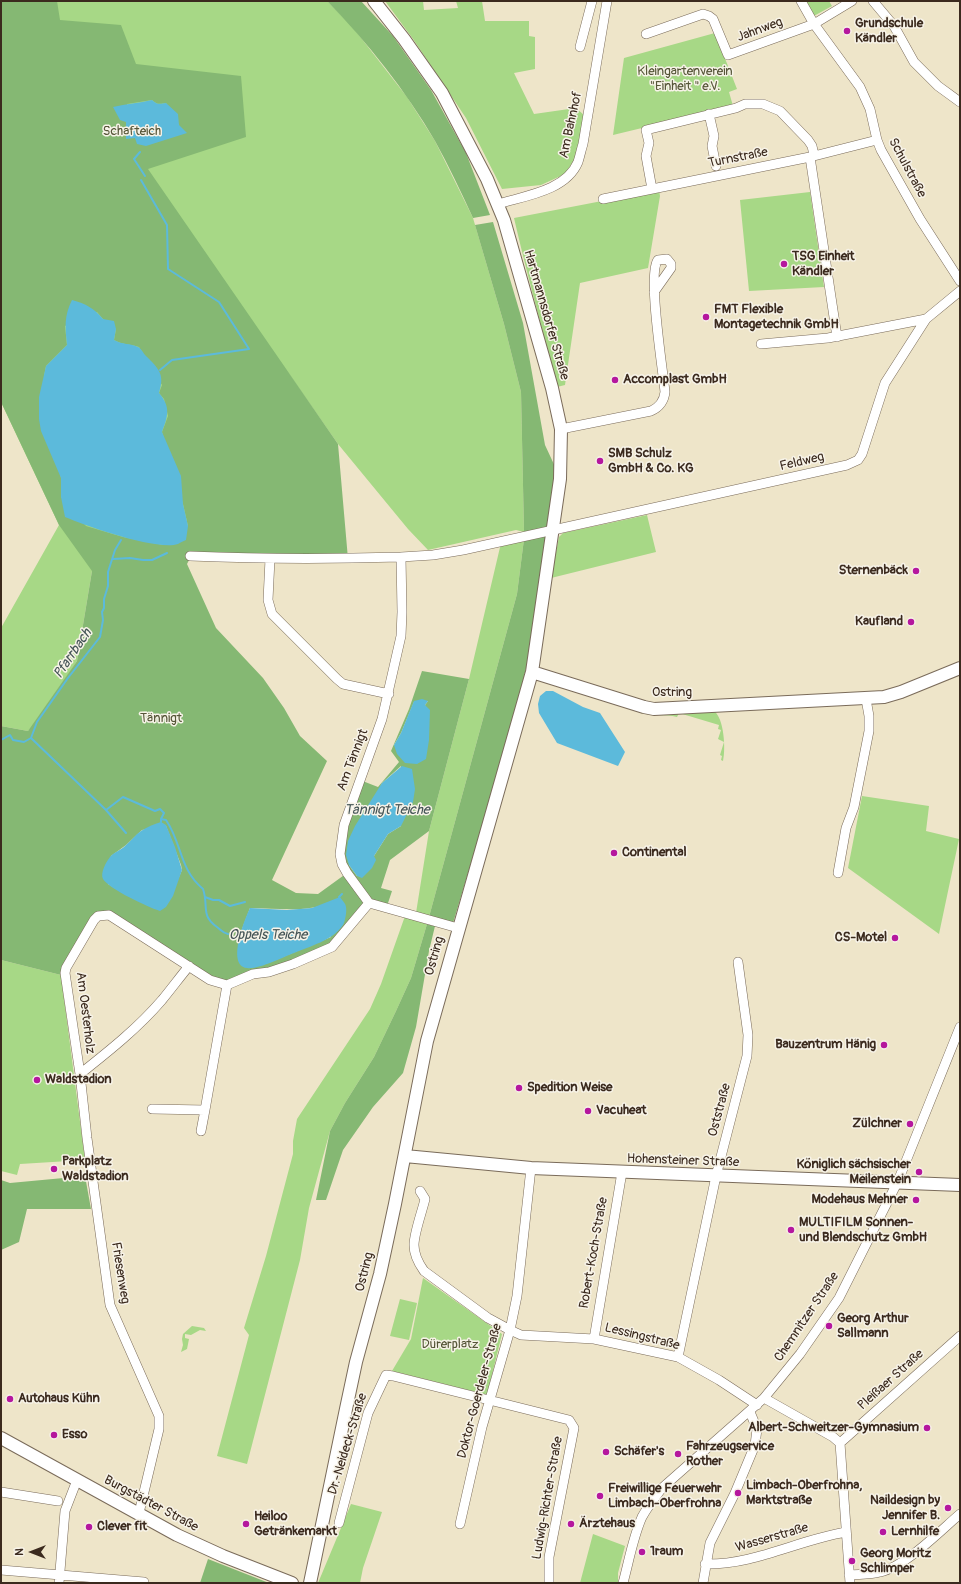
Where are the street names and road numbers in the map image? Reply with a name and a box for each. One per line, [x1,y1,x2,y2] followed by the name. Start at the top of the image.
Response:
[735,15,785,45] street label: Jahnweg
[556,90,586,160] street label: Am Bahnhof
[885,136,929,200] street label: Schulstraße
[707,145,769,171] street label: Turnstraße
[520,248,572,382] street label: Hartmannsdorfer Straße
[778,449,826,475] street label: Feldweg
[652,685,692,701] street label: Ostring
[334,727,372,793] street label: Am Tännigt
[422,935,448,977] street label: Ostring
[72,971,98,1055] street label: Am Oesterholz
[705,1082,735,1138] street label: Oststraße
[627,1151,739,1171] street label: Hohensteiner Straße
[577,1196,611,1310] street label: Robert-Koch-Straße
[107,1241,133,1305] street label: Friesenweg
[353,1251,377,1293] street label: Ostring
[771,1269,843,1365] street label: Chemnitzer Straße
[603,1320,681,1354] street label: Lessingstraße
[454,1322,506,1460] street label: Doktor-Goerdeler-Straße
[855,1346,927,1414] street label: Pleißaer Straße
[325,1391,371,1497] street label: Dr.-Neideck-Straße
[529,1435,567,1561] street label: Ludwig-Richter-Straße
[101,1473,201,1535] street label: Burgstädter Straße
[734,1520,810,1556] street label: Wasserstraße

